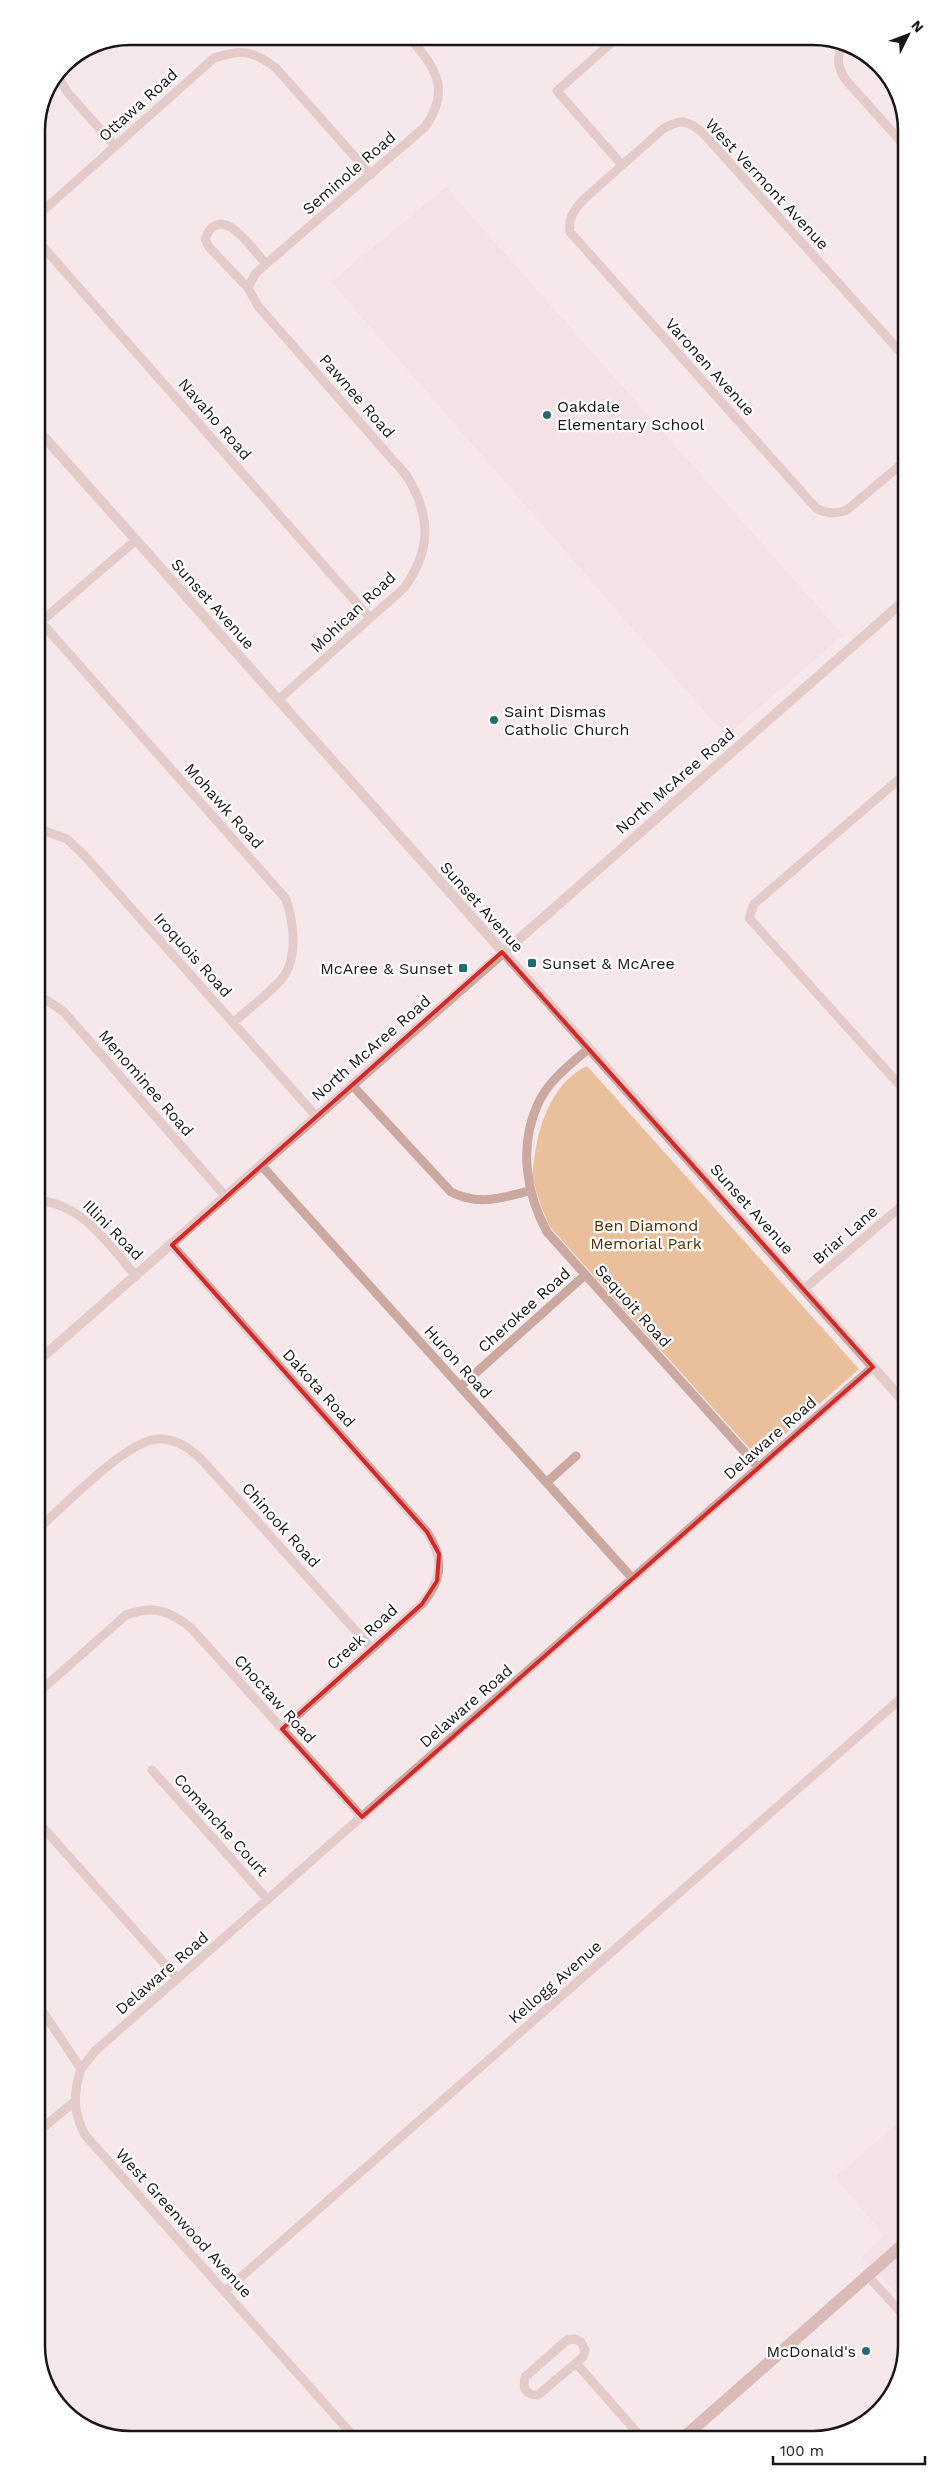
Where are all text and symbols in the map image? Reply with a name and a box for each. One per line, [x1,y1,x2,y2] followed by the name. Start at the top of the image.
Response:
[883,10,933,60] north arrow
[908,17,927,36] text: N
[95,65,181,145] street label: Ottawa Road
[701,115,833,253] street label: West Vermont Avenue
[299,127,399,219] street label: Seminole Road
[661,314,759,420] street label: Varonen Avenue
[315,350,399,442] street label: Pawnee Road
[174,374,256,464] street label: Navaho Road
[557,397,705,434] place label: Oakdale Elementary School
[541,409,553,421] marker: Oakdale Elementary School
[167,555,259,653] street label: Sunset Avenue
[306,568,400,656] street label: Mohican Road
[504,702,629,739] place label: Saint Dismas Catholic Church
[488,714,500,726] marker: Saint Dismas Catholic Church
[612,724,738,838] street label: North McAree Road
[181,759,267,853] street label: Mohawk Road
[436,858,528,956] street label: Sunset Avenue
[150,909,236,1001] street label: Iroquois Road
[542,954,675,973] place label: Sunset & McAree
[526,957,538,969] marker: Sunset & McAree
[320,959,453,978] place label: McAree & Sunset
[457,962,469,974] marker: McAree & Sunset
[308,991,434,1105] street label: North McAree Road
[95,1026,197,1140] street label: Menominee Road
[706,1160,798,1258] street label: Sunset Avenue
[79,1196,147,1264] street label: Illini Road
[809,1202,881,1268] street label: Briar Lane
[590,1216,702,1253] park label: Ben Diamond Memorial Park
[591,1261,675,1351] street label: Sequoit Road
[474,1264,574,1356] street label: Cherokee Road
[420,1322,496,1402] street label: Huron Road
[279,1345,359,1431] street label: Dakota Road
[720,1393,820,1483] street label: Delaware Road
[238,1479,324,1571] street label: Chinook Road
[323,1600,401,1674] street label: Creek Road
[230,1651,320,1747] street label: Choctaw Road
[416,1661,516,1751] street label: Delaware Road
[170,1770,272,1880] street label: Comanche Court
[112,1928,212,2018] street label: Delaware Road
[505,1936,605,2028] street label: Kellogg Avenue
[112,2144,256,2302] street label: West Greenwood Avenue
[767,2342,856,2361] place label: McDonald's
[860,2345,872,2357] marker: McDonald's
[773,2434,926,2466] scale bar
[780,2442,824,2460] text: 100 m

